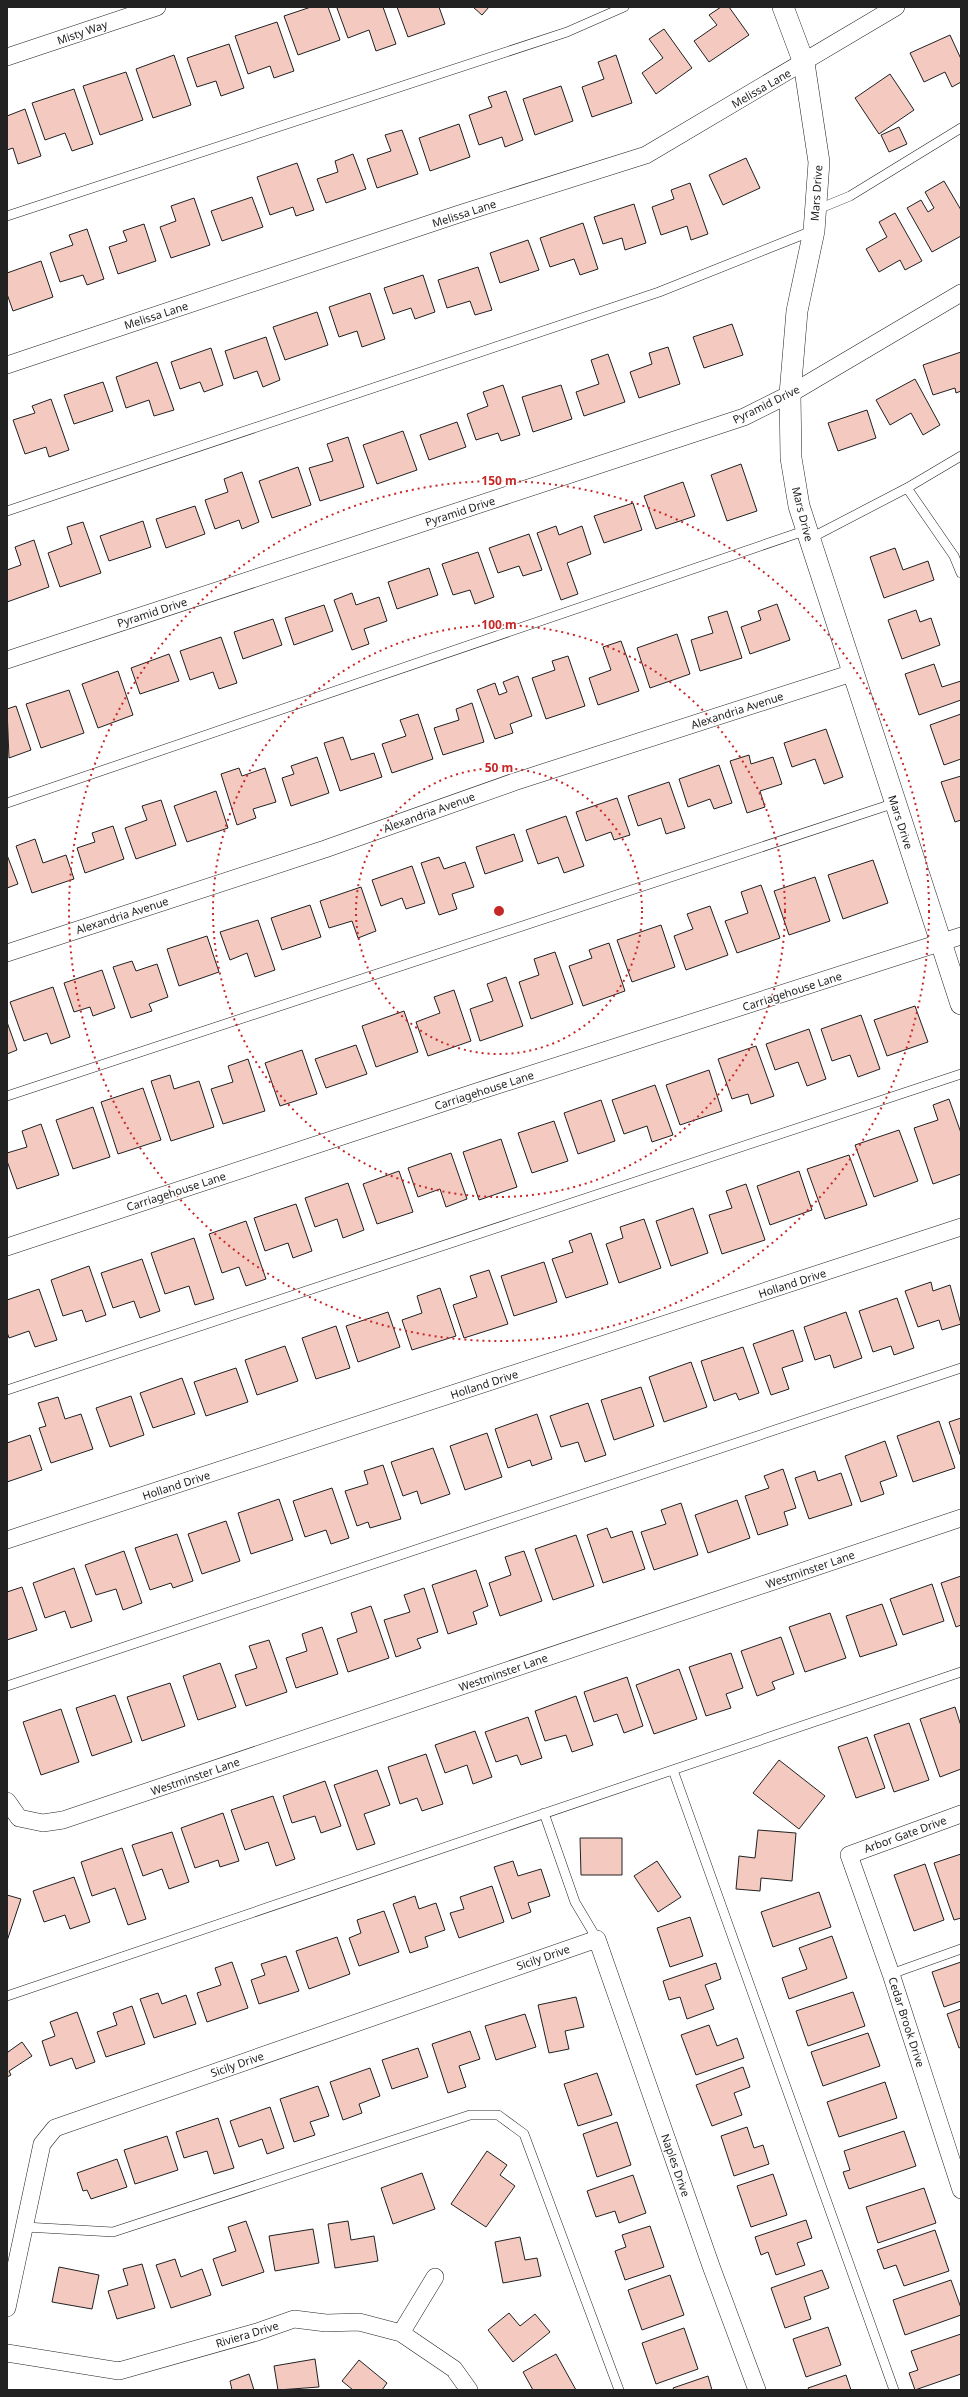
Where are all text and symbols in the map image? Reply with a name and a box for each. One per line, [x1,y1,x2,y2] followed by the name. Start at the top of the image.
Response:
[55,16,110,48] street label: Misty Way
[729,65,793,111] street label: Melissa Lane
[807,165,825,221] street label: Mars Drive
[430,196,498,230] street label: Melissa Lane
[122,298,190,332] street label: Melissa Lane
[730,381,802,427] street label: Pyramid Drive
[481,472,517,489] text: 150 m
[789,485,817,543] street label: Mars Drive
[423,493,497,529] street label: Pyramid Drive
[115,594,189,630] street label: Pyramid Drive
[481,616,517,633] text: 100 m
[689,688,785,732] street label: Alexandria Avenue
[485,759,513,776] text: 50 m
[381,788,477,836] street label: Alexandria Avenue
[885,793,917,851] street label: Mars Drive
[74,893,170,937] street label: Alexandria Avenue
[492,904,506,918] centre of rings
[740,968,844,1014] street label: Carriagehouse Lane
[432,1067,536,1113] street label: Carriagehouse Lane
[124,1168,228,1214] street label: Carriagehouse Lane
[756,1265,828,1301] street label: Holland Drive
[448,1366,520,1402] street label: Holland Drive
[140,1467,212,1503] street label: Holland Drive
[764,1547,856,1591] street label: Westminster Lane
[457,1650,549,1694] street label: Westminster Lane
[149,1754,241,1798] street label: Westminster Lane
[862,1812,948,1856] street label: Arbor Gate Drive
[514,1941,572,1973] street label: Sicily Drive
[885,1975,929,2069] street label: Cedar Brook Drive
[208,2048,266,2080] street label: Sicily Drive
[658,2132,694,2198] street label: Naples Drive
[214,2317,280,2351] street label: Riviera Drive

